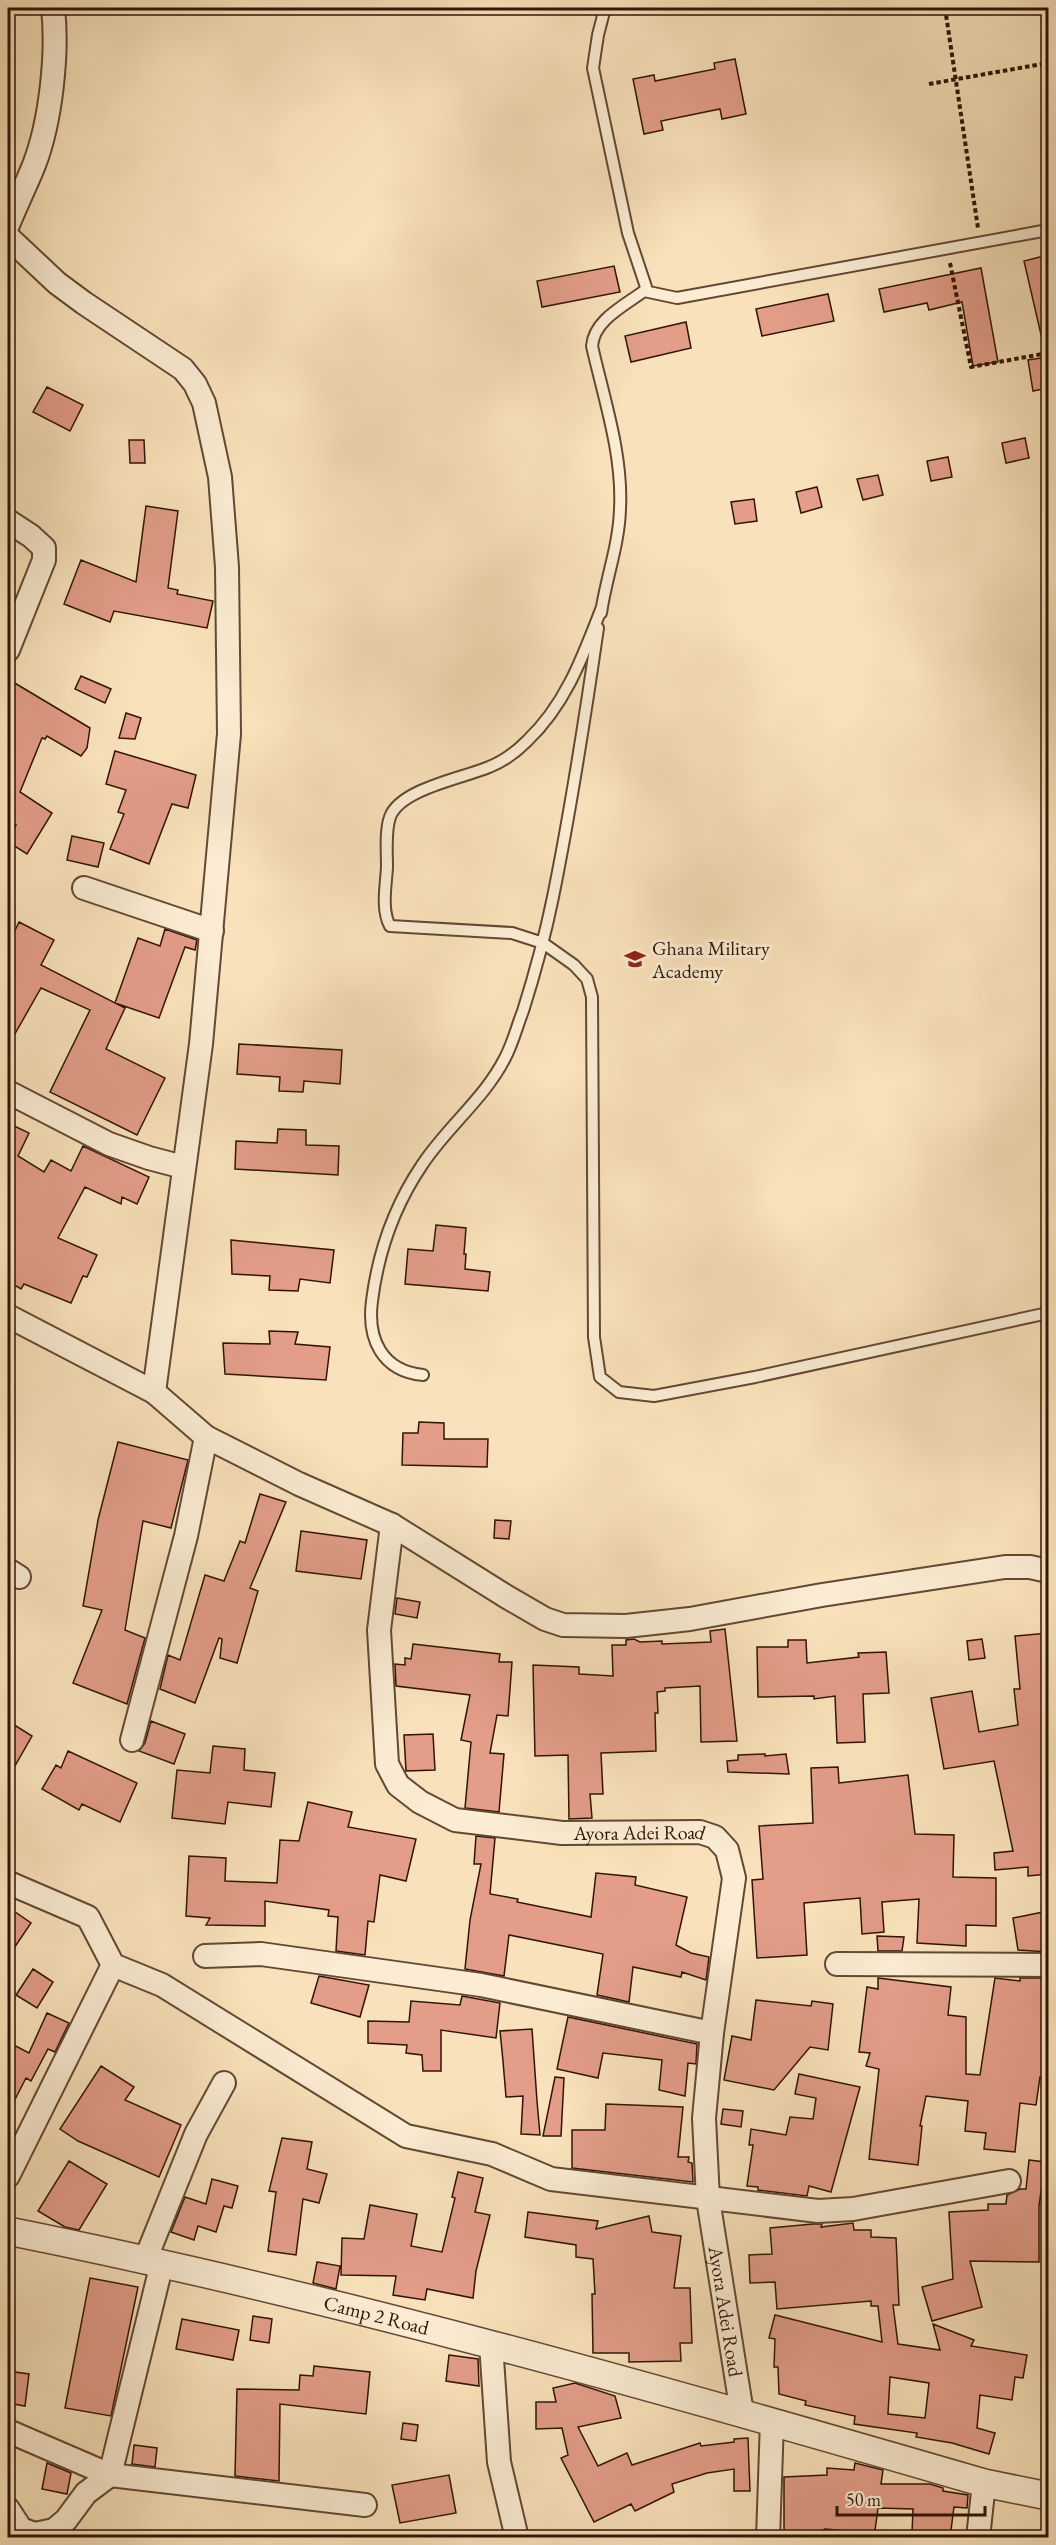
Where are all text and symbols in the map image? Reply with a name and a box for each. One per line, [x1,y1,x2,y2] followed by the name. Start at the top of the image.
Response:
[651,935,770,984] place label: Ghana Military Academy
[623,947,647,971] school or university icon: Ghana Military Academy
[572,1818,710,1846] street label: Ayora Adei Road
[703,2243,749,2380] street label: Ayora Adei Road
[321,2289,433,2341] street label: Camp 2 Road
[837,2479,986,2517] scale bar
[846,2488,881,2511] text: 50 m

